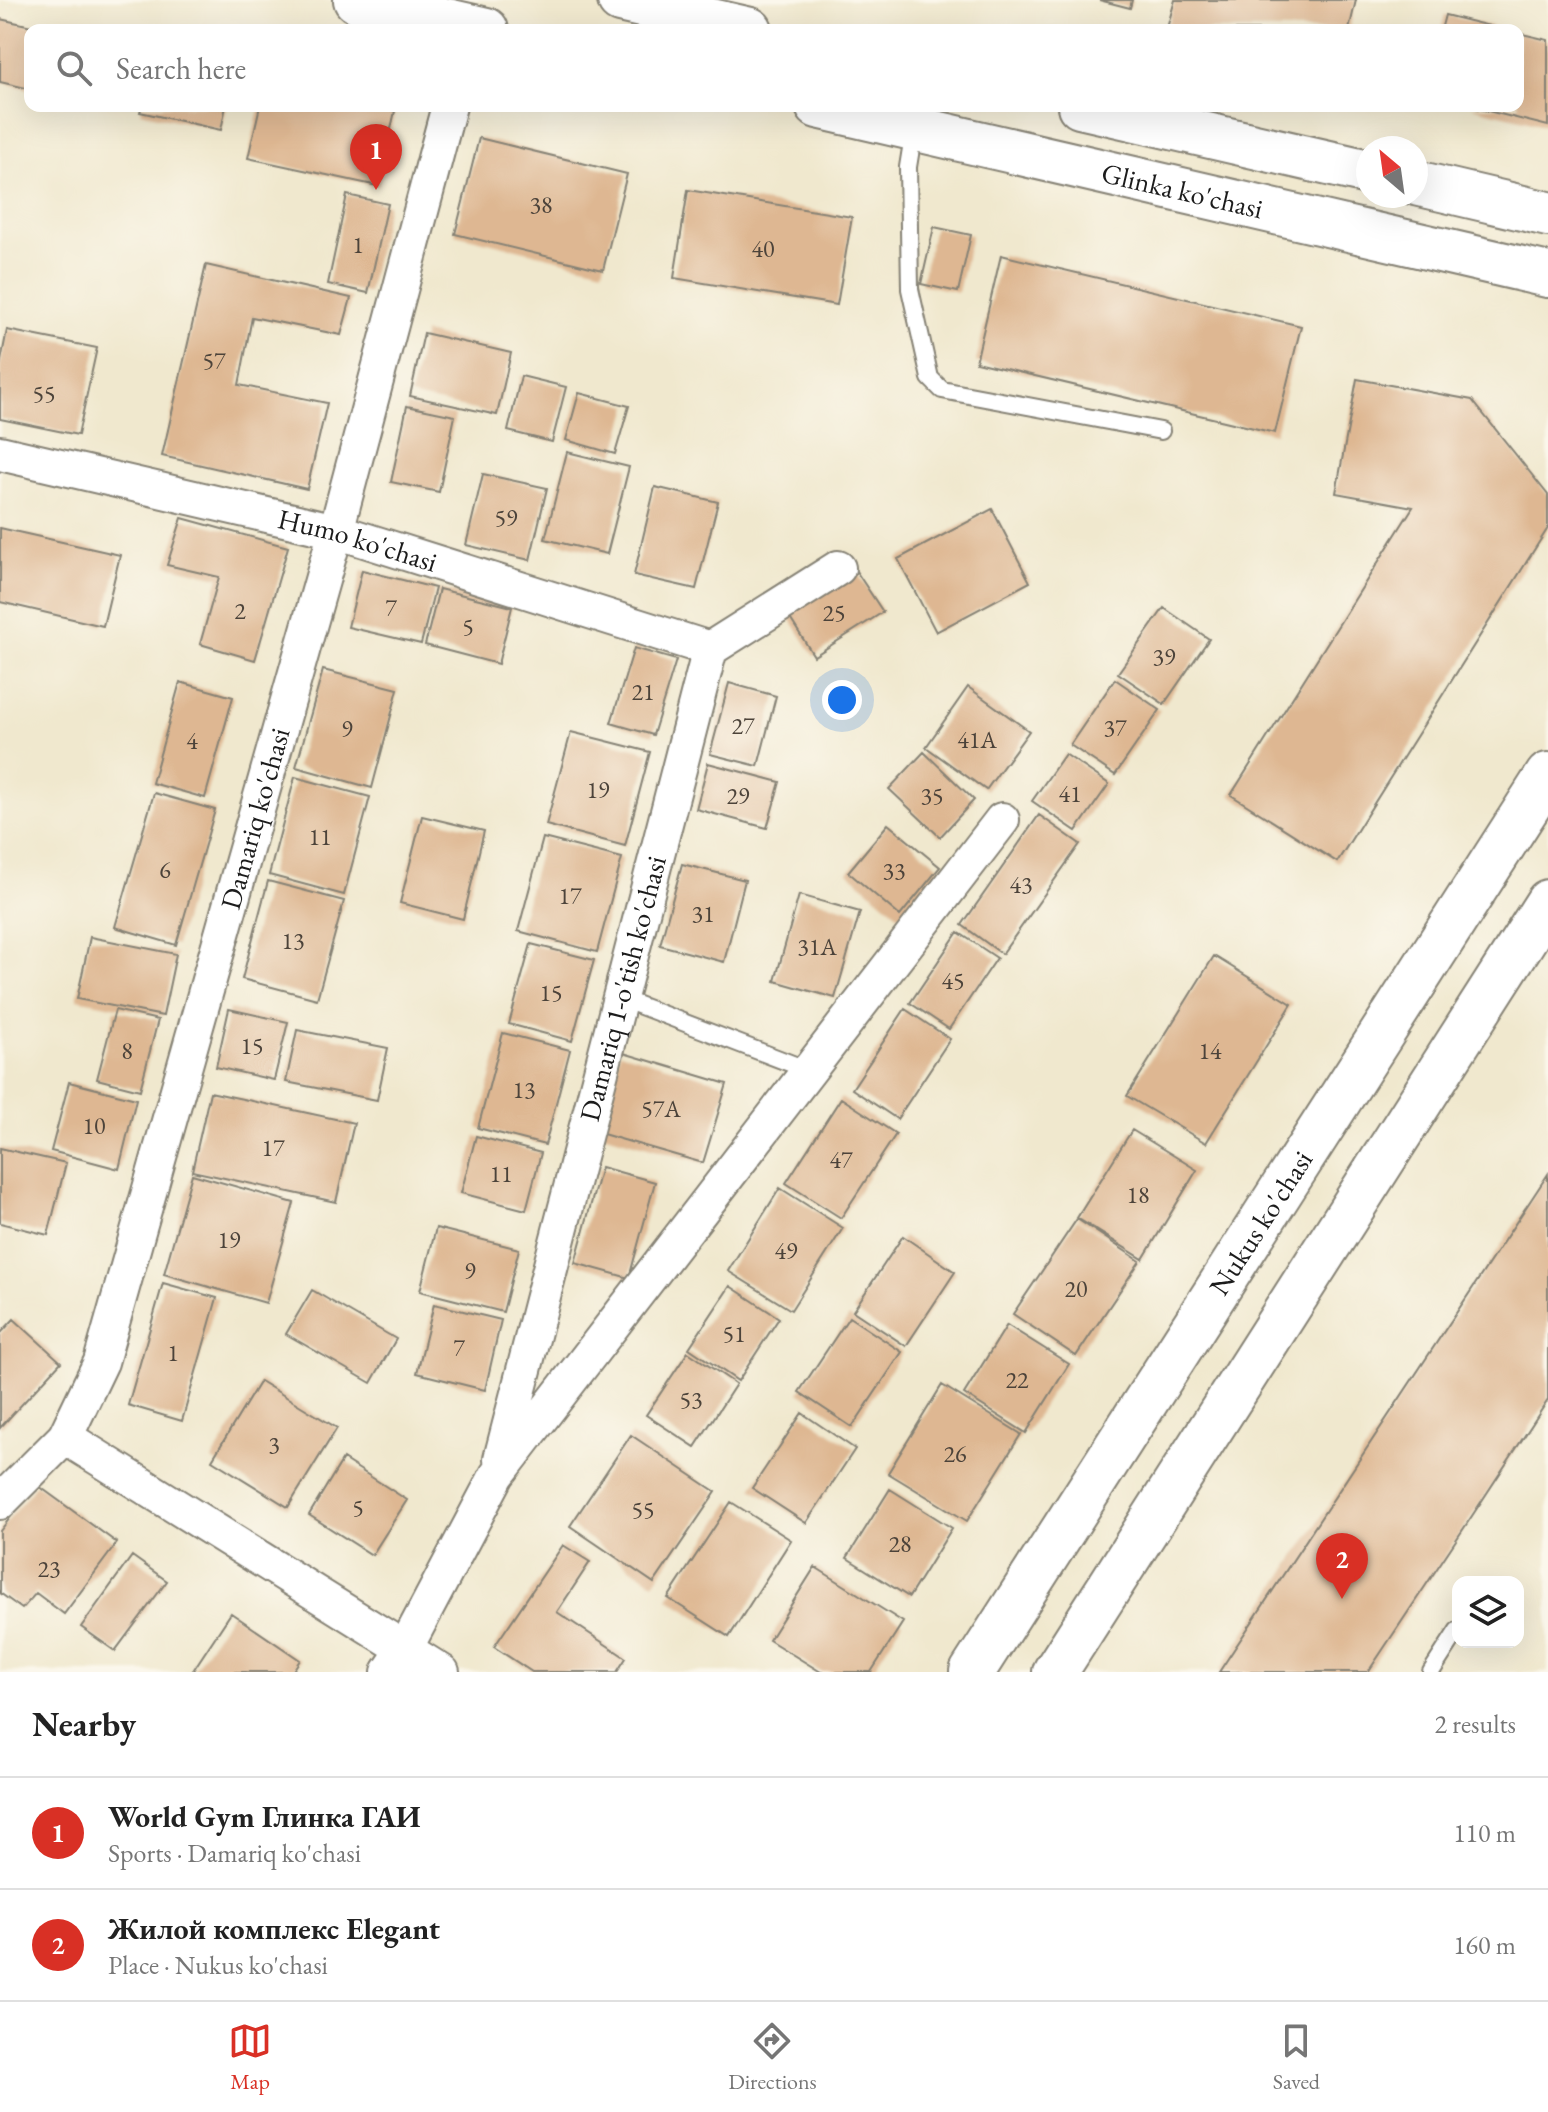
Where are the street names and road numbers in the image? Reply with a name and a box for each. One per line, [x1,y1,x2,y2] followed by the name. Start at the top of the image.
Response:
[1098,154,1267,226] street label: Glinka ko'chasi
[274,500,442,580] street label: Humo ko'chasi
[212,723,298,913] street label: Damariq ko'chasi
[571,852,674,1125] street label: Damariq 1-o'tish ko'chasi
[1201,1143,1320,1302] street label: Nukus ko'chasi

